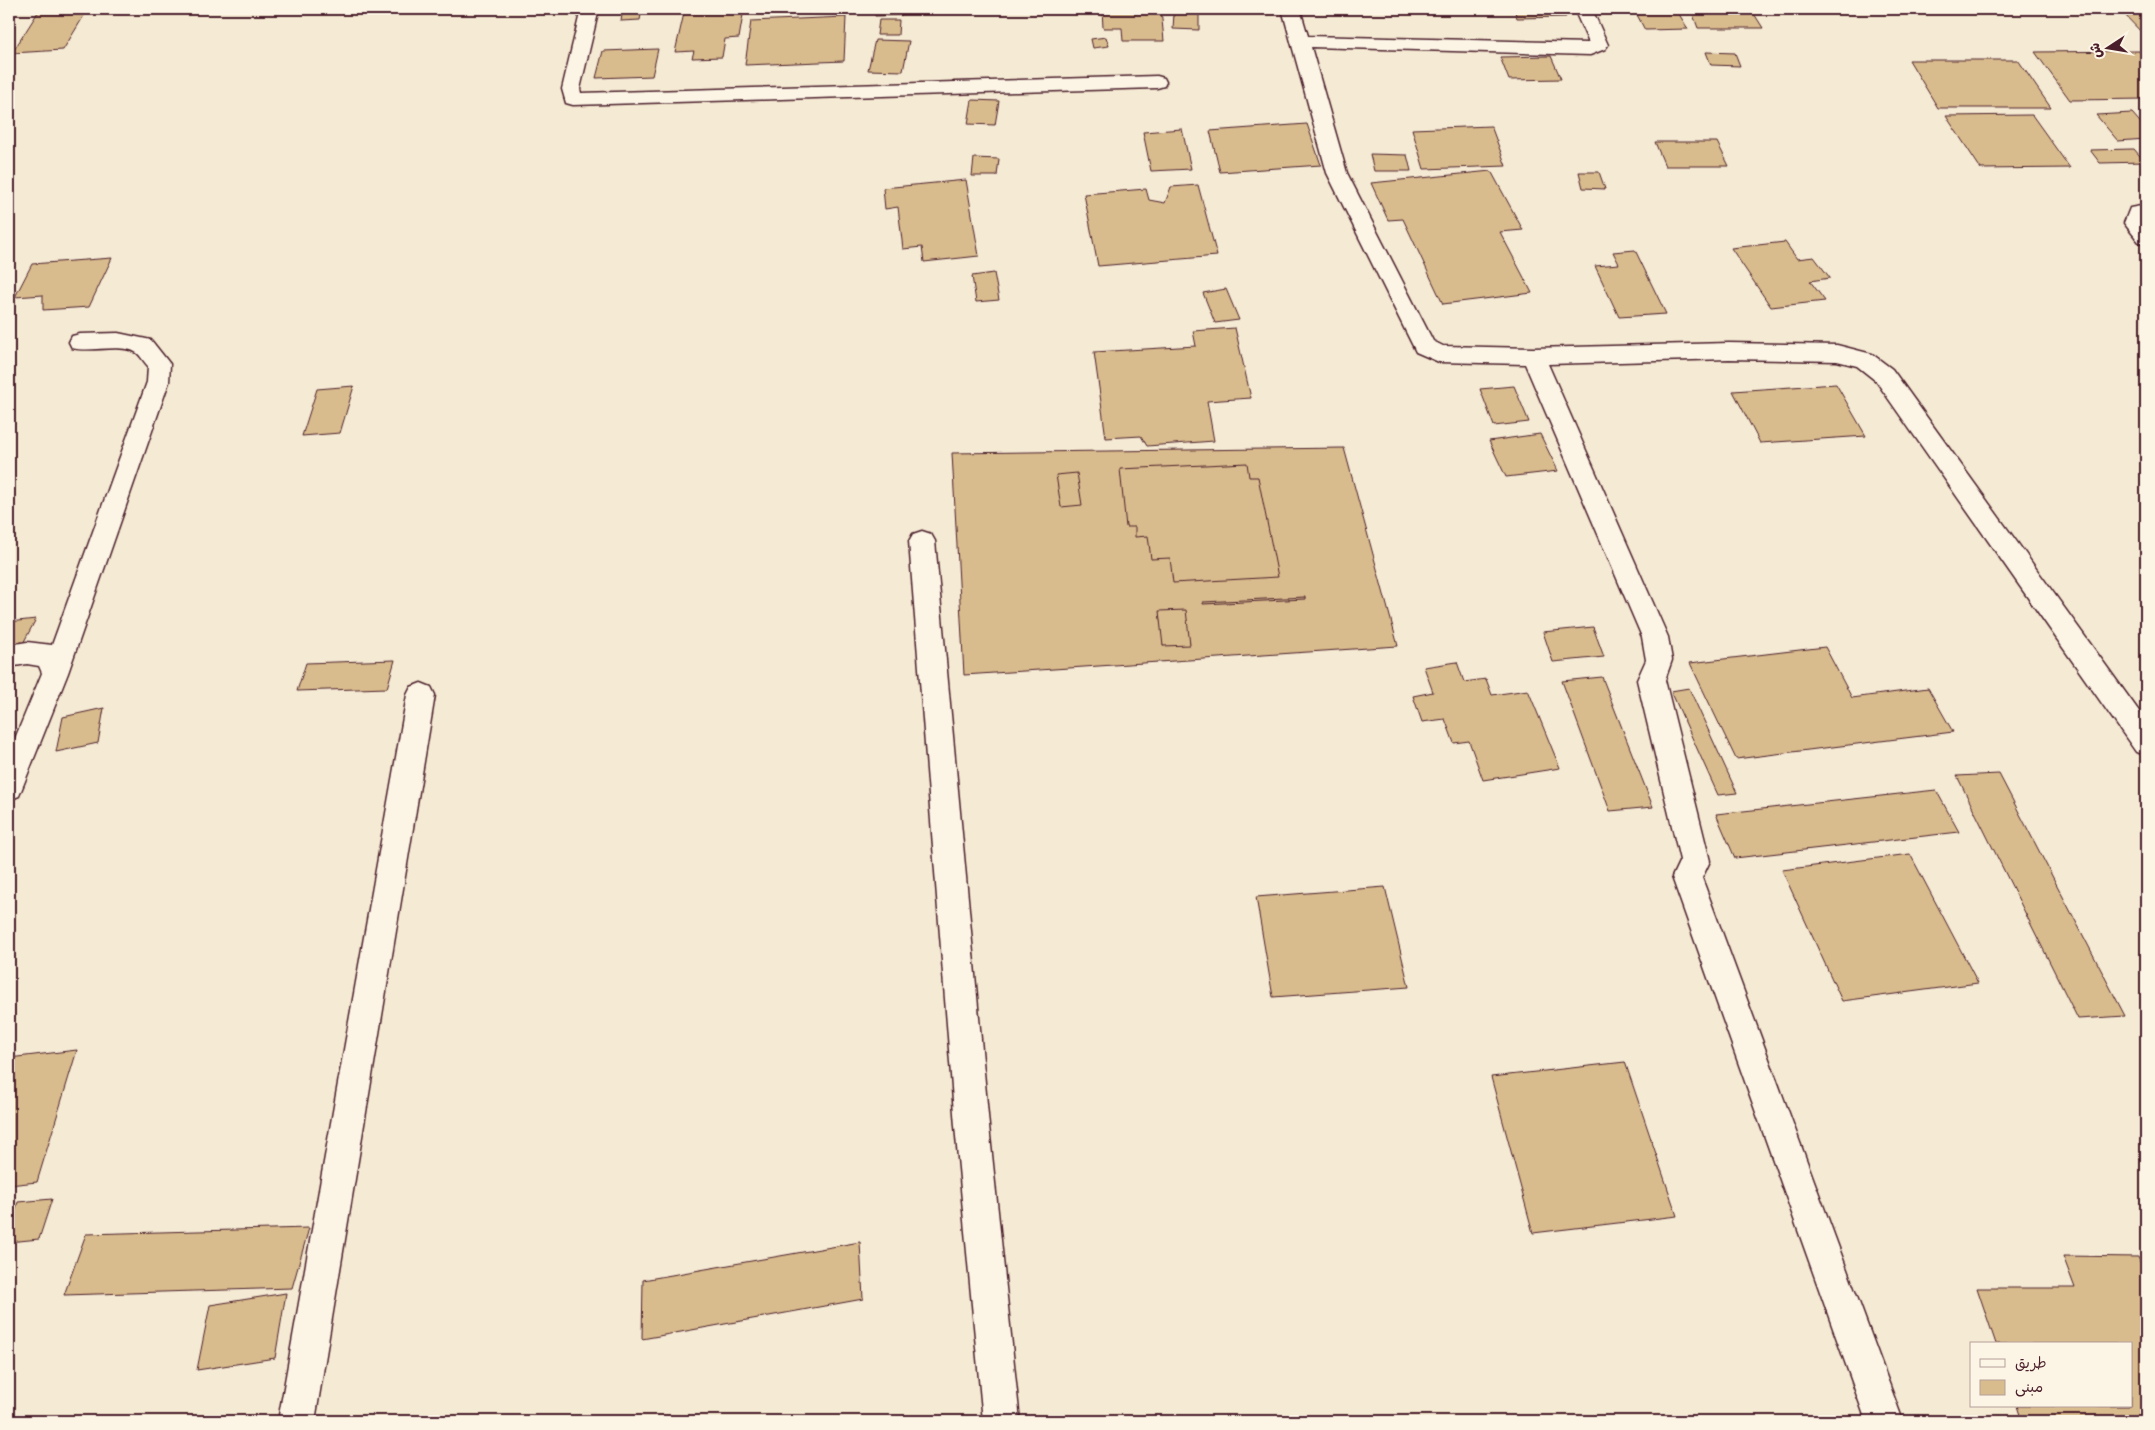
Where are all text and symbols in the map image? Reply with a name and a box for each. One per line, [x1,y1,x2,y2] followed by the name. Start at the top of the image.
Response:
[2082,22,2132,72] north arrow
[2084,41,2106,60] text: ش
[1970,1342,2132,1408] legend
[2015,1352,2047,1373] text: طريق
[2015,1376,2043,1397] text: مبنى

